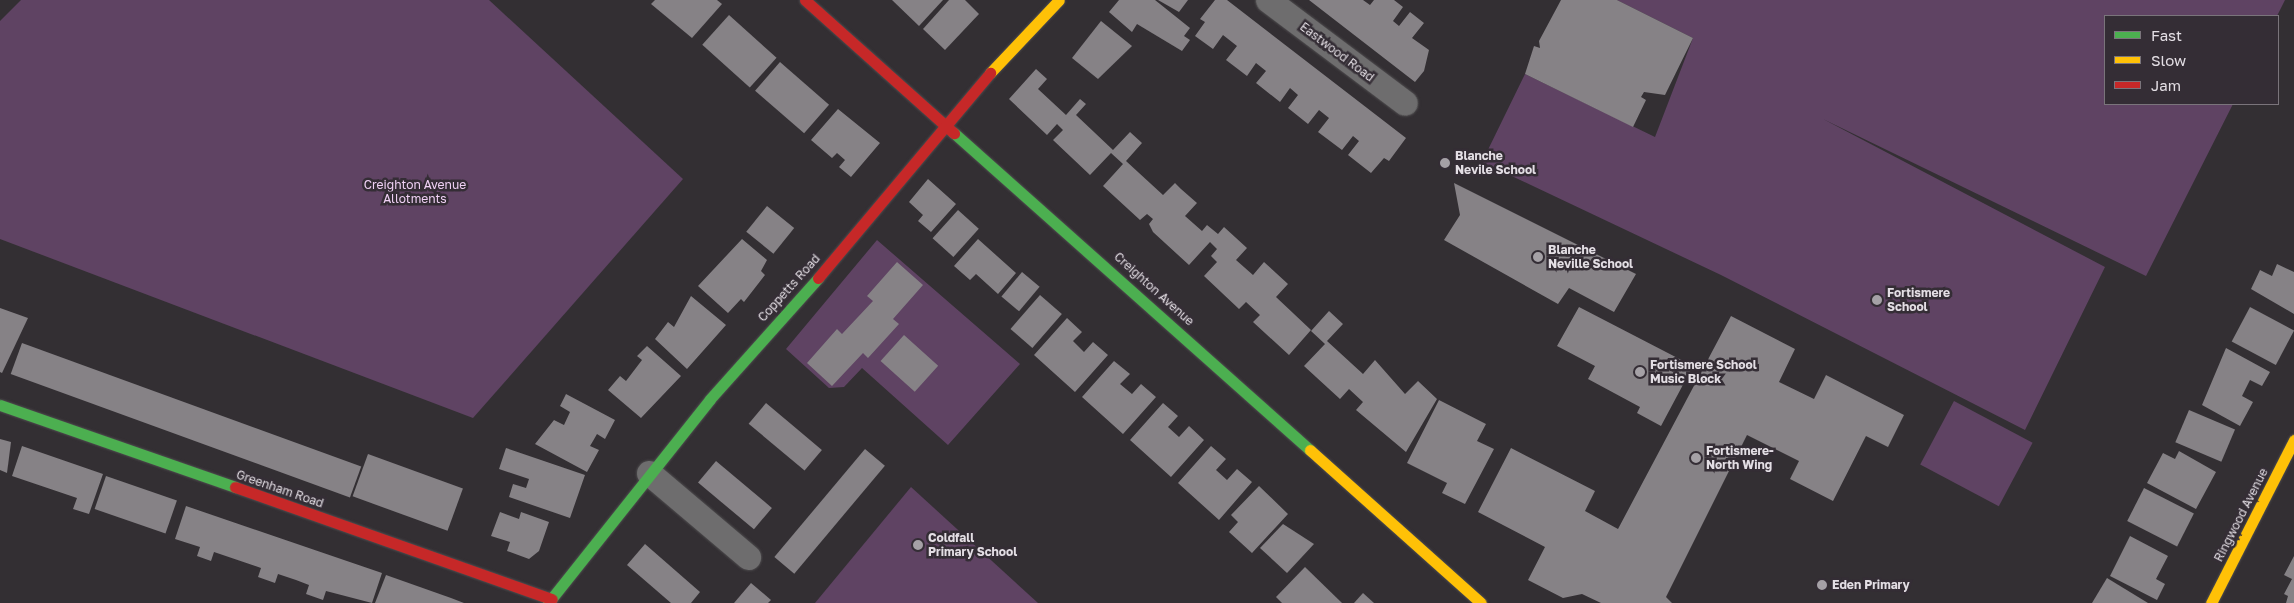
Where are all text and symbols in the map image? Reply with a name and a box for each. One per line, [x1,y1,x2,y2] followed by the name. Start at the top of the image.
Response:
[2104,15,2279,105] legend
[1297,19,1377,85] street label: Eastwood Road
[2151,26,2182,44] text: Fast
[2151,51,2186,69] text: Slow
[2151,76,2181,94] text: Jam
[1455,149,1536,177] place label: Blanche Nevile School
[1439,157,1451,169] marker: Blanche Nevile School
[364,178,466,206] park label: Creighton Avenue Allotments
[1548,243,1633,271] place label: Blanche Neville School
[1111,249,1197,329] street label: Creighton Avenue
[755,251,823,325] street label: Coppetts Road
[1532,251,1544,263] marker: Blanche Neville School
[1887,286,1950,314] place label: Fortismere School
[1871,294,1883,306] marker: Fortismere School
[1650,358,1757,386] place label: Fortismere School Music Block
[1634,366,1646,378] marker: Fortismere School Music Block
[1706,444,1774,472] place label: Fortismere- North Wing
[1690,452,1702,464] marker: Fortismere- North Wing
[2211,466,2271,564] street label: Ringwood Avenue
[234,467,326,511] street label: Greenham Road
[928,531,1017,559] place label: Coldfall Primary School
[912,539,924,551] marker: Coldfall Primary School
[1832,578,1910,592] place label: Eden Primary
[1816,579,1828,591] marker: Eden Primary

